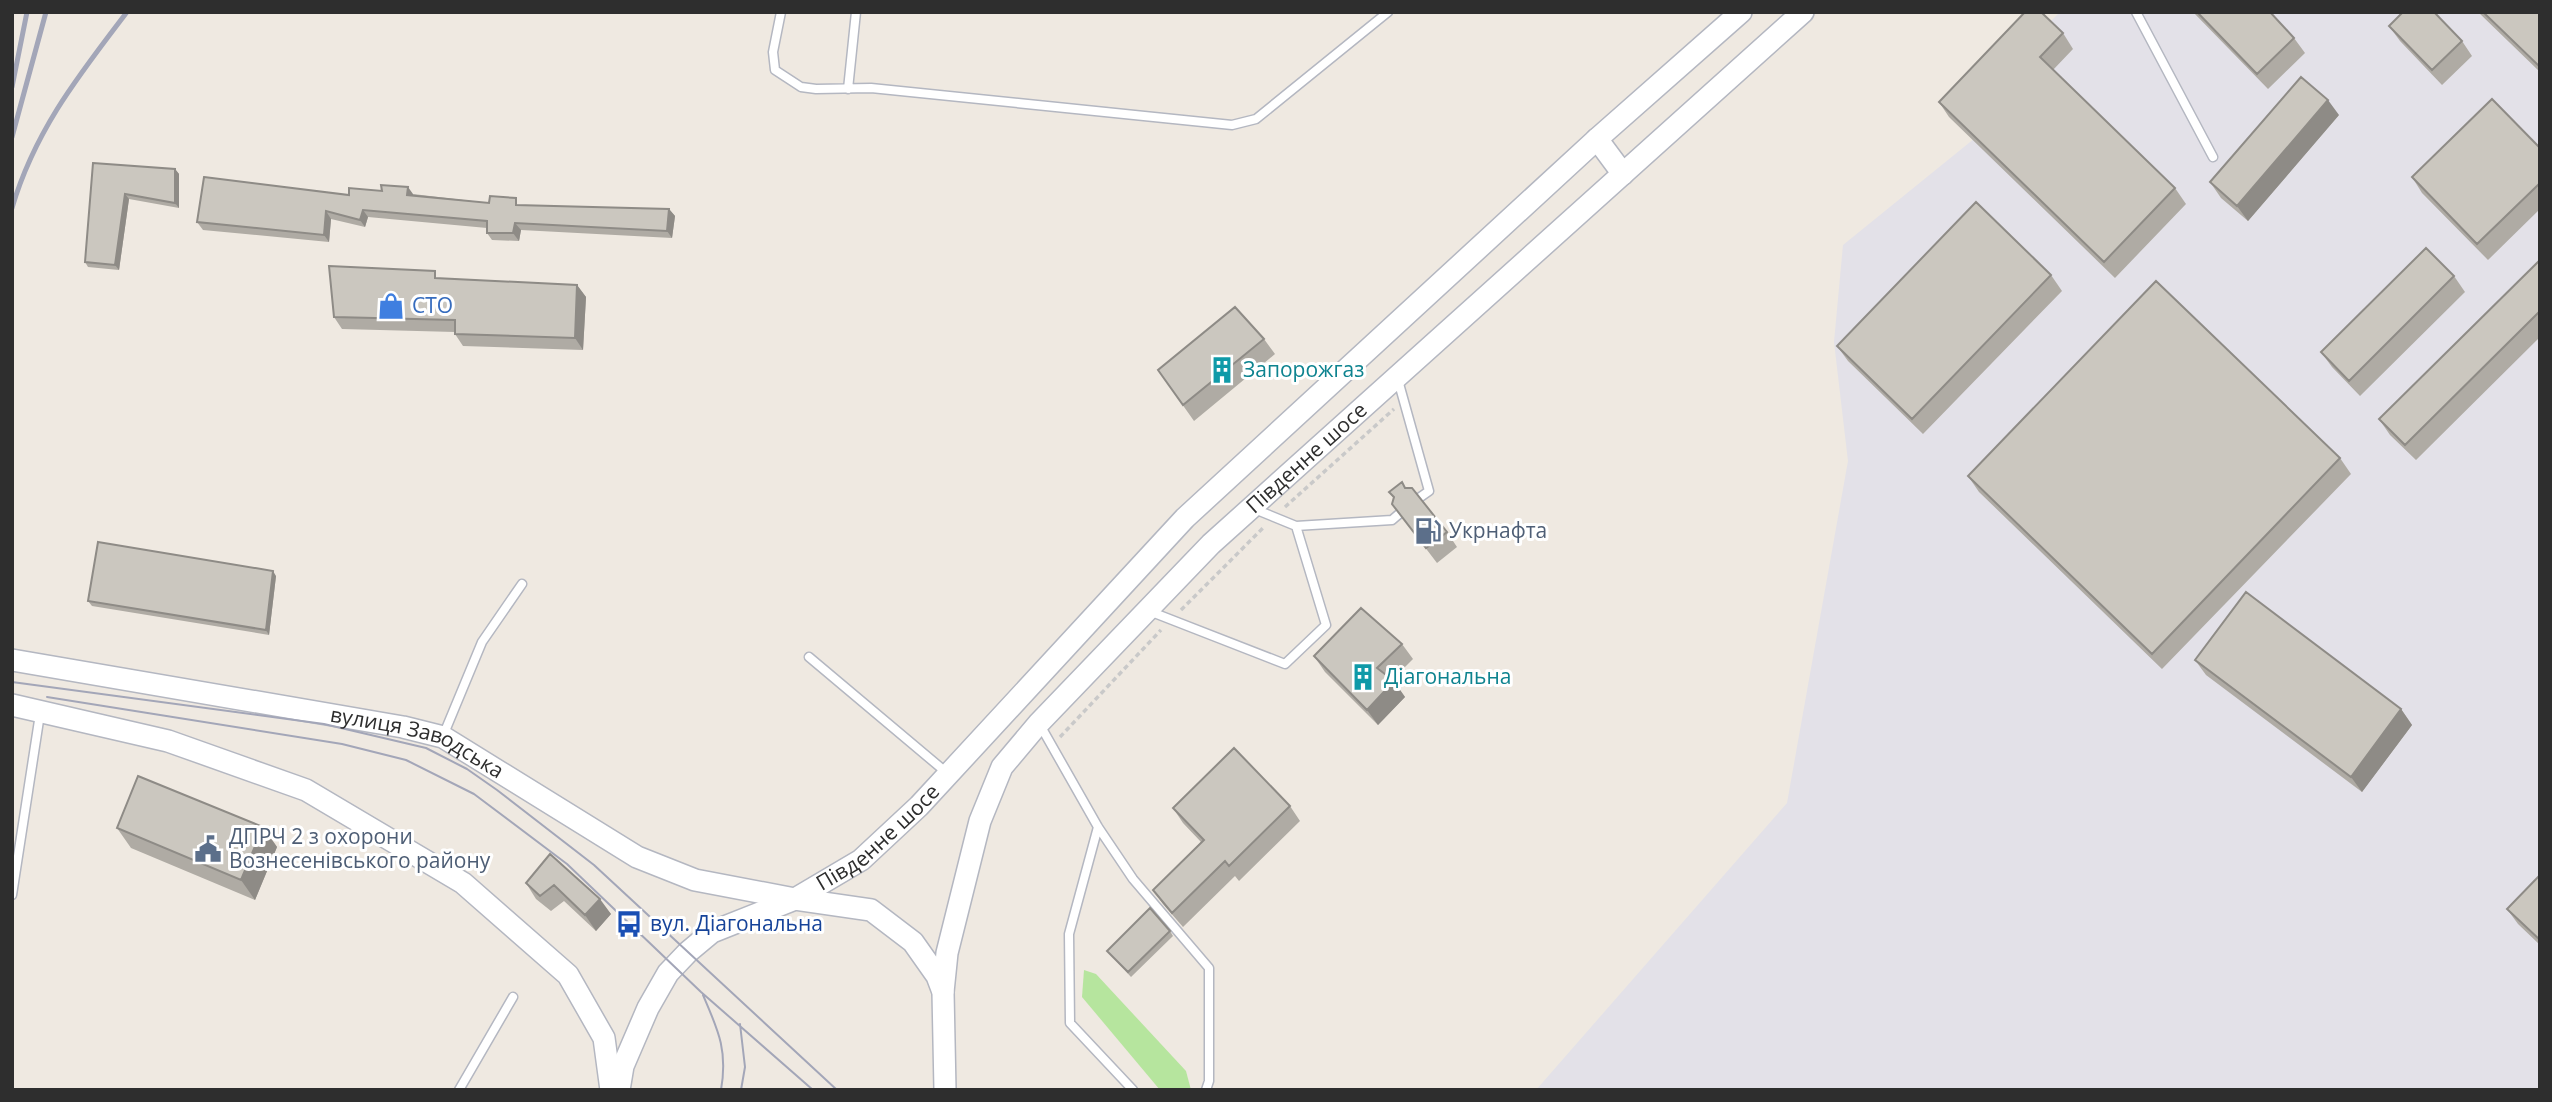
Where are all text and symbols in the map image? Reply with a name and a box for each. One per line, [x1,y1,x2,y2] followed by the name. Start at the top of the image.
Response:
[376,291,406,321] shop icon: СТО
[412,291,453,319] place label: СТО
[1207,355,1237,385] building icon: Запорожгаз
[1243,355,1364,383] place label: Запорожгаз
[1240,395,1373,519] street label: Південне шосе
[1413,516,1443,546] fuel station icon: Укрнафта
[1449,516,1547,544] place label: Укрнафта
[1348,662,1378,692] building icon: Діагональна
[1384,662,1511,690] place label: Діагональна
[328,700,510,784] street label: вулиця Заводська
[811,778,945,896] street label: Південне шосе
[229,822,491,874] place label: ДПРЧ 2 з охорони Вознесенівського району
[193,834,223,864] public building icon: ДПРЧ 2 з охорони Вознесенівського району
[614,909,644,939] bus stop icon: вул. Діагональна
[650,909,823,937] place label: вул. Діагональна

